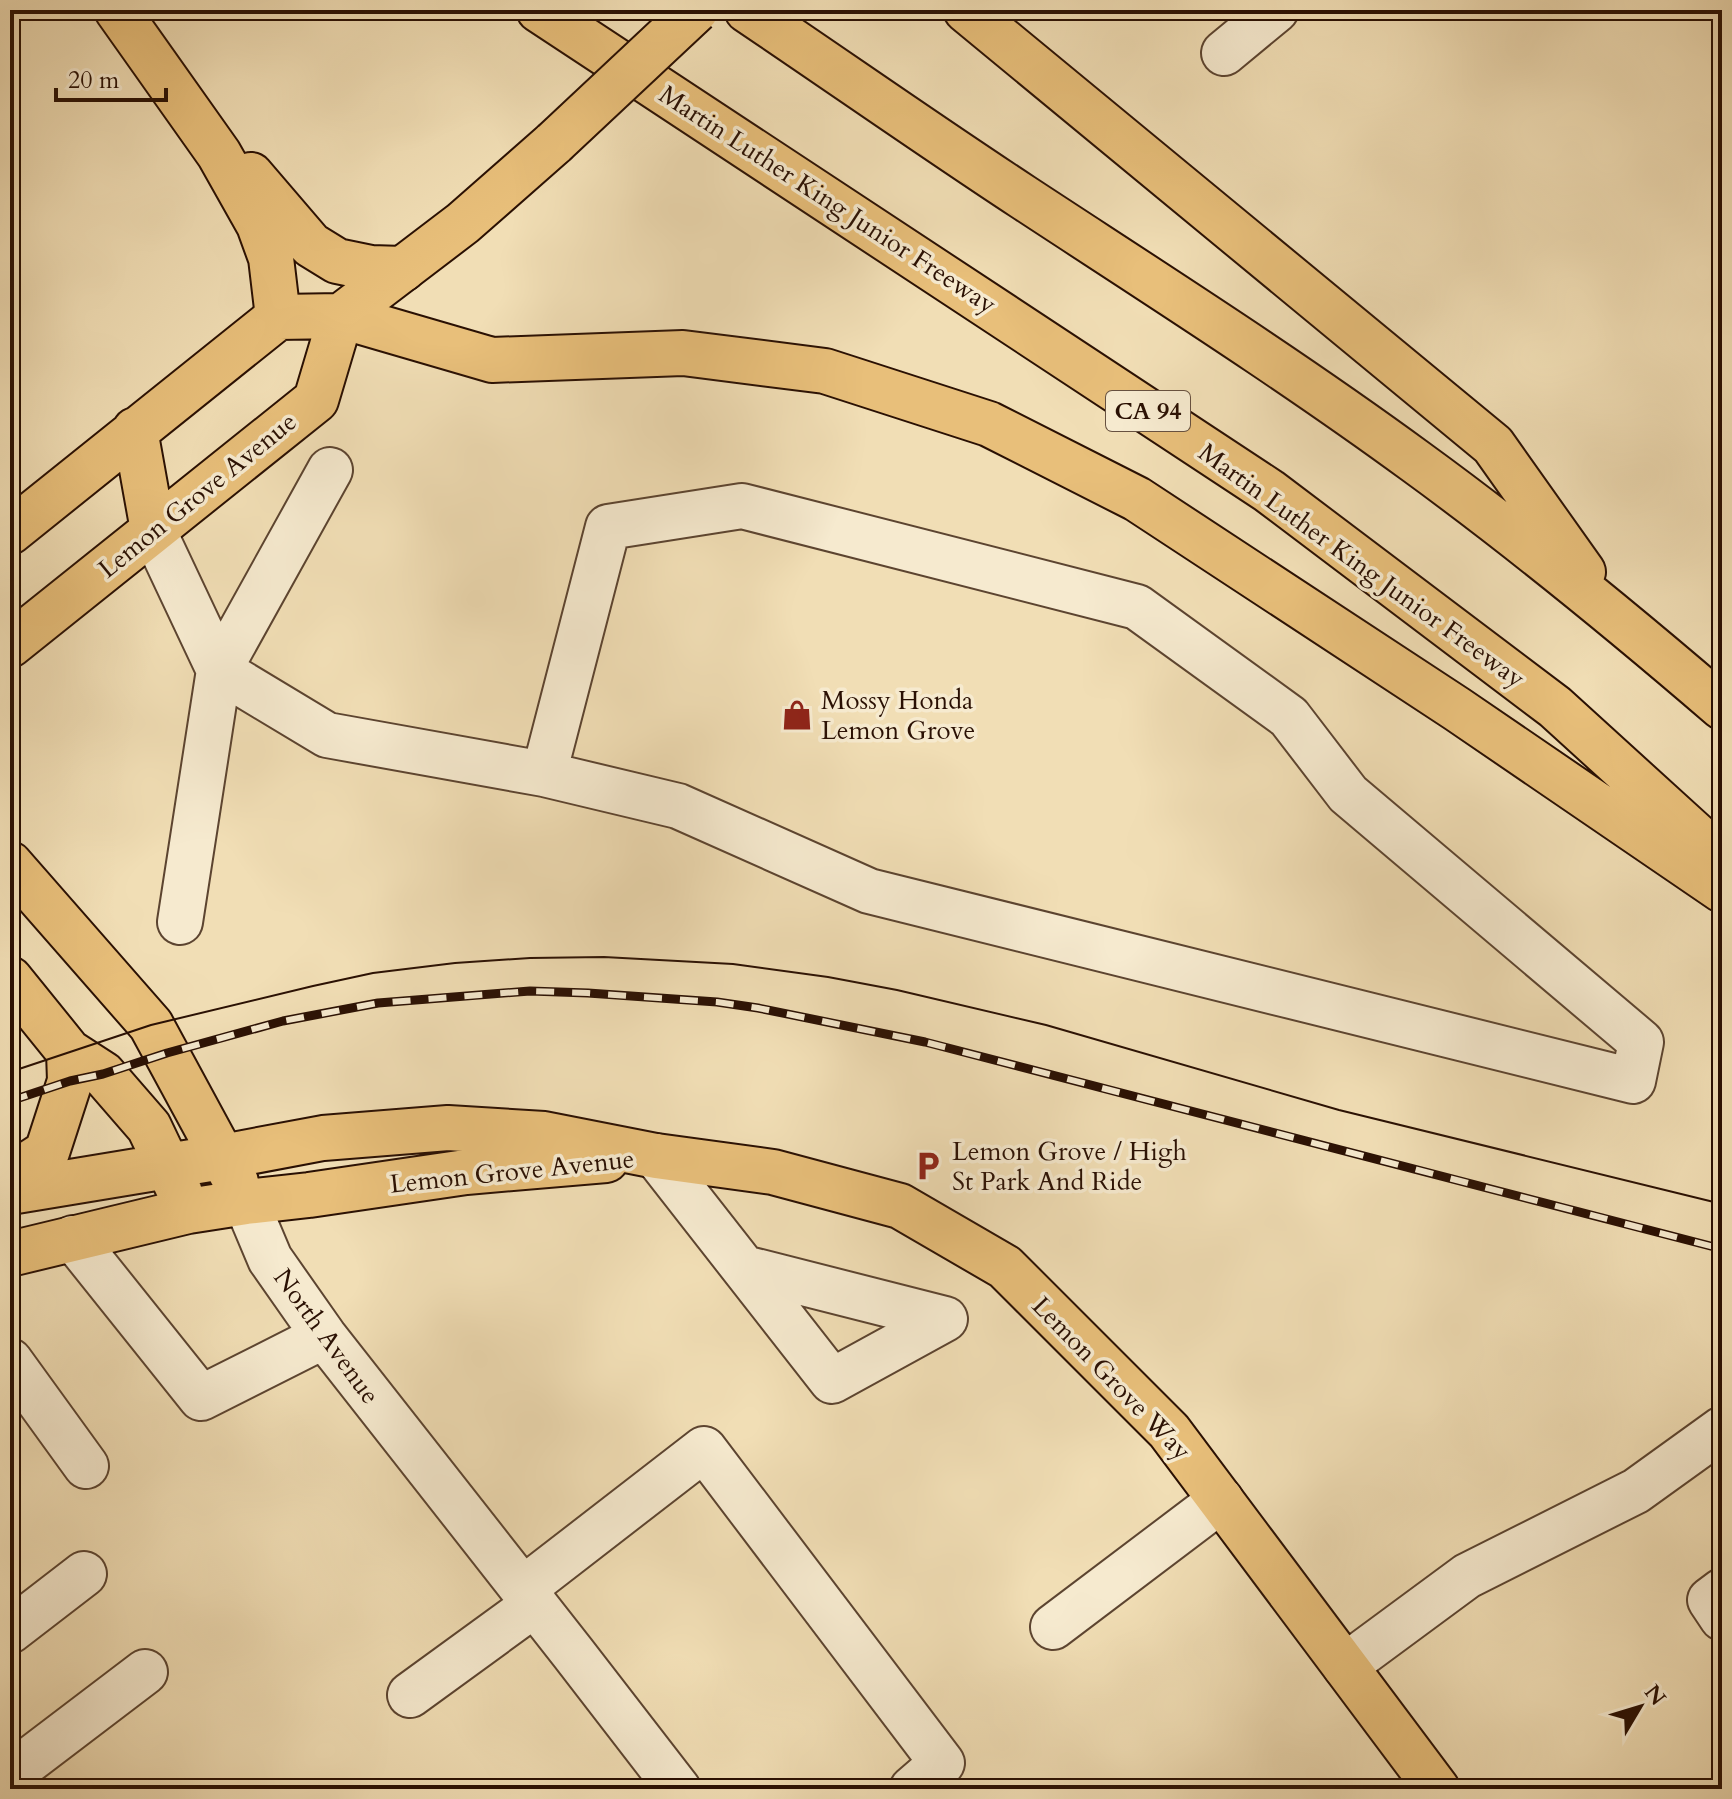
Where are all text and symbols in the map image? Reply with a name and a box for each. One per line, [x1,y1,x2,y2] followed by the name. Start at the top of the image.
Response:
[56,52,166,102] scale bar
[68,64,120,97] text: 20 m
[652,77,1003,322] street label: Martin Luther King Junior Freeway
[1106,391,1190,431] road number: CA 94
[91,404,304,586] street label: Lemon Grove Avenue
[1191,435,1532,696] street label: Martin Luther King Junior Freeway
[821,683,975,748] place label: Mossy Honda Lemon Grove
[780,698,814,732] shop icon: Mossy Honda Lemon Grove
[952,1134,1187,1199] place label: Lemon Grove / High St Park And Ride
[388,1141,636,1202] street label: Lemon Grove Avenue
[911,1149,945,1183] parking icon: Lemon Grove / High St Park And Ride
[266,1261,388,1411] street label: North Avenue
[1024,1289,1199,1468] street label: Lemon Grove Way
[1600,1667,1680,1747] north arrow
[1637,1679,1673,1712] text: N

